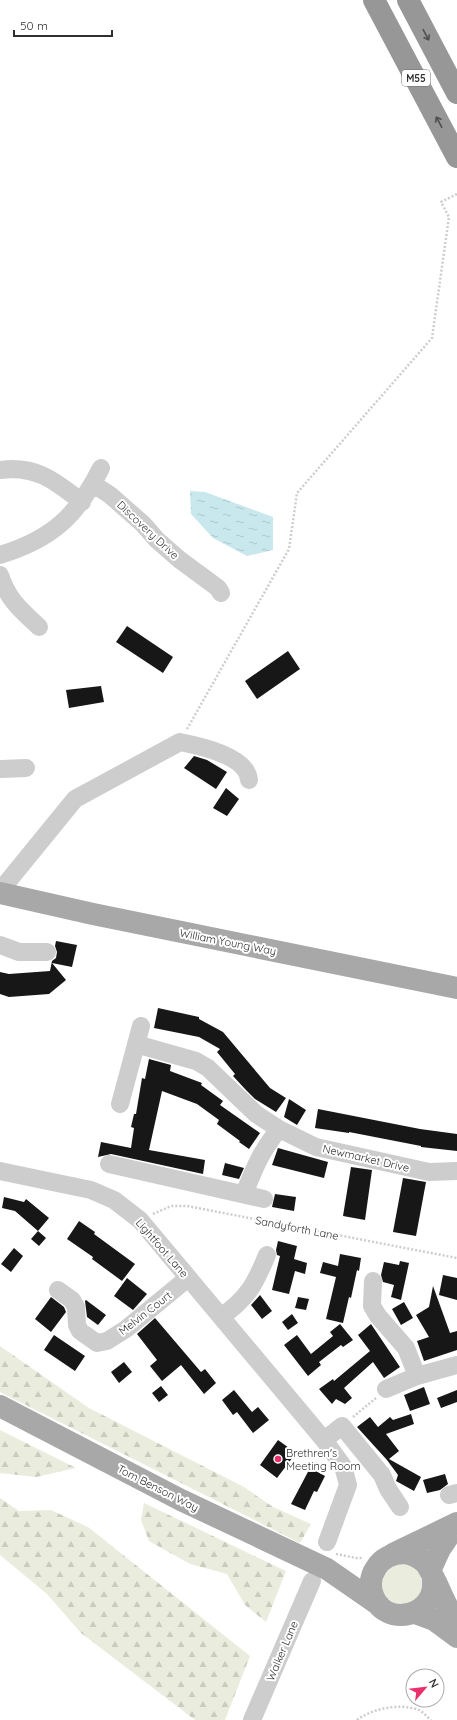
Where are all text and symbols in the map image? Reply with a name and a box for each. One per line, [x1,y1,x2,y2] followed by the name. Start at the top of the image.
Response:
[14,12,112,38] scale bar
[20,18,48,33] text: 50 m
[423,28,431,40] one-way arrow
[402,70,430,86] road number: M55
[435,117,442,129] one-way arrow
[114,498,182,562] street label: Discovery Drive
[178,926,278,958] street label: William Young Way
[321,1141,411,1175] street label: Newmarket Drive
[254,1213,340,1243] street label: Sandyforth Lane
[133,1216,191,1280] street label: Lightfoot Lane
[116,1288,174,1338] street label: Melvin Court
[286,1446,360,1473] place label: Brethren's Meeting Room
[273,1454,283,1464] marker: Brethren's Meeting Room
[115,1461,201,1515] street label: Tom Benson Way
[263,1619,301,1683] street label: Walker Lane
[405,1668,445,1708] north arrow
[426,1676,442,1690] text: N

